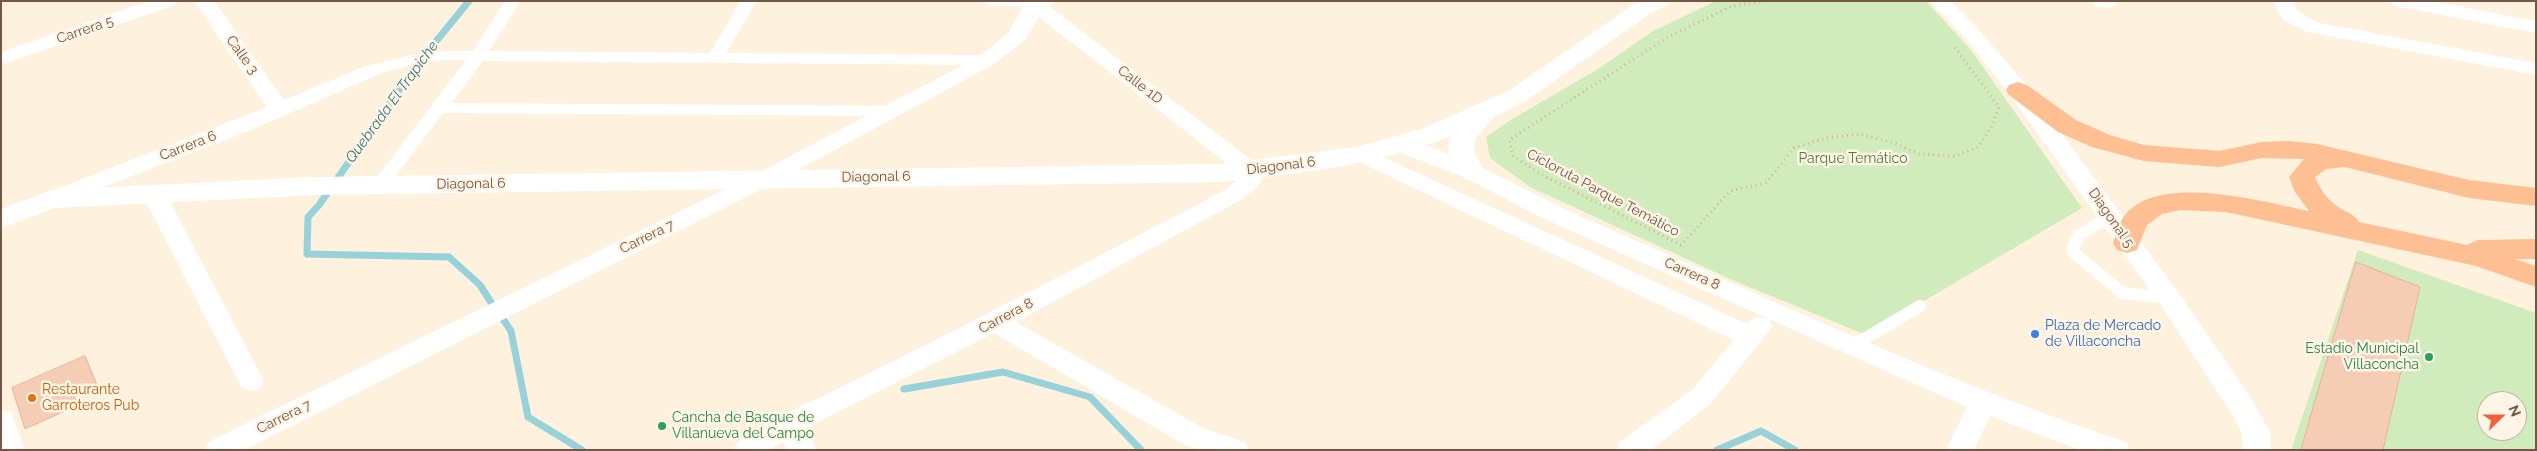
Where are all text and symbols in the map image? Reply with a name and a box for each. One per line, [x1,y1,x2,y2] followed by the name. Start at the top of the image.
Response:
[54,12,116,48] street label: Carrera 5
[222,32,262,78] street label: Calle 3
[342,38,442,166] water label: Quebrada El Trapiche
[1114,62,1166,108] street label: Calle 1D
[157,127,219,165] street label: Carrera 6
[1524,146,1682,240] street label: Cicloruta Parque Temático
[1798,151,1908,167] park label: Parque Temático
[1246,153,1316,179] street label: Diagonal 6
[841,168,911,186] street label: Diagonal 6
[436,175,506,193] street label: Diagonal 6
[2084,185,2138,251] street label: Diagonal 5
[617,217,677,257] street label: Carrera 7
[1661,254,1723,294] street label: Carrera 8
[976,295,1036,337] street label: Carrera 8
[2045,318,2161,351] place label: Plaza de Mercado de Villaconcha
[2029,328,2041,340] marker: Plaza de Mercado de Villaconcha
[2305,341,2419,374] place label: Estadio Municipal Villaconcha
[2423,351,2435,363] marker: Estadio Municipal Villaconcha
[42,382,139,414] place label: Restaurante Garroteros Pub
[2477,391,2527,441] north arrow
[26,392,38,404] marker: Restaurante Garroteros Pub
[254,397,314,437] street label: Carrera 7
[2506,403,2524,419] text: N
[672,410,814,442] place label: Cancha de Basque de Villanueva del Campo
[656,420,668,432] marker: Cancha de Basque de Villanueva del Campo

